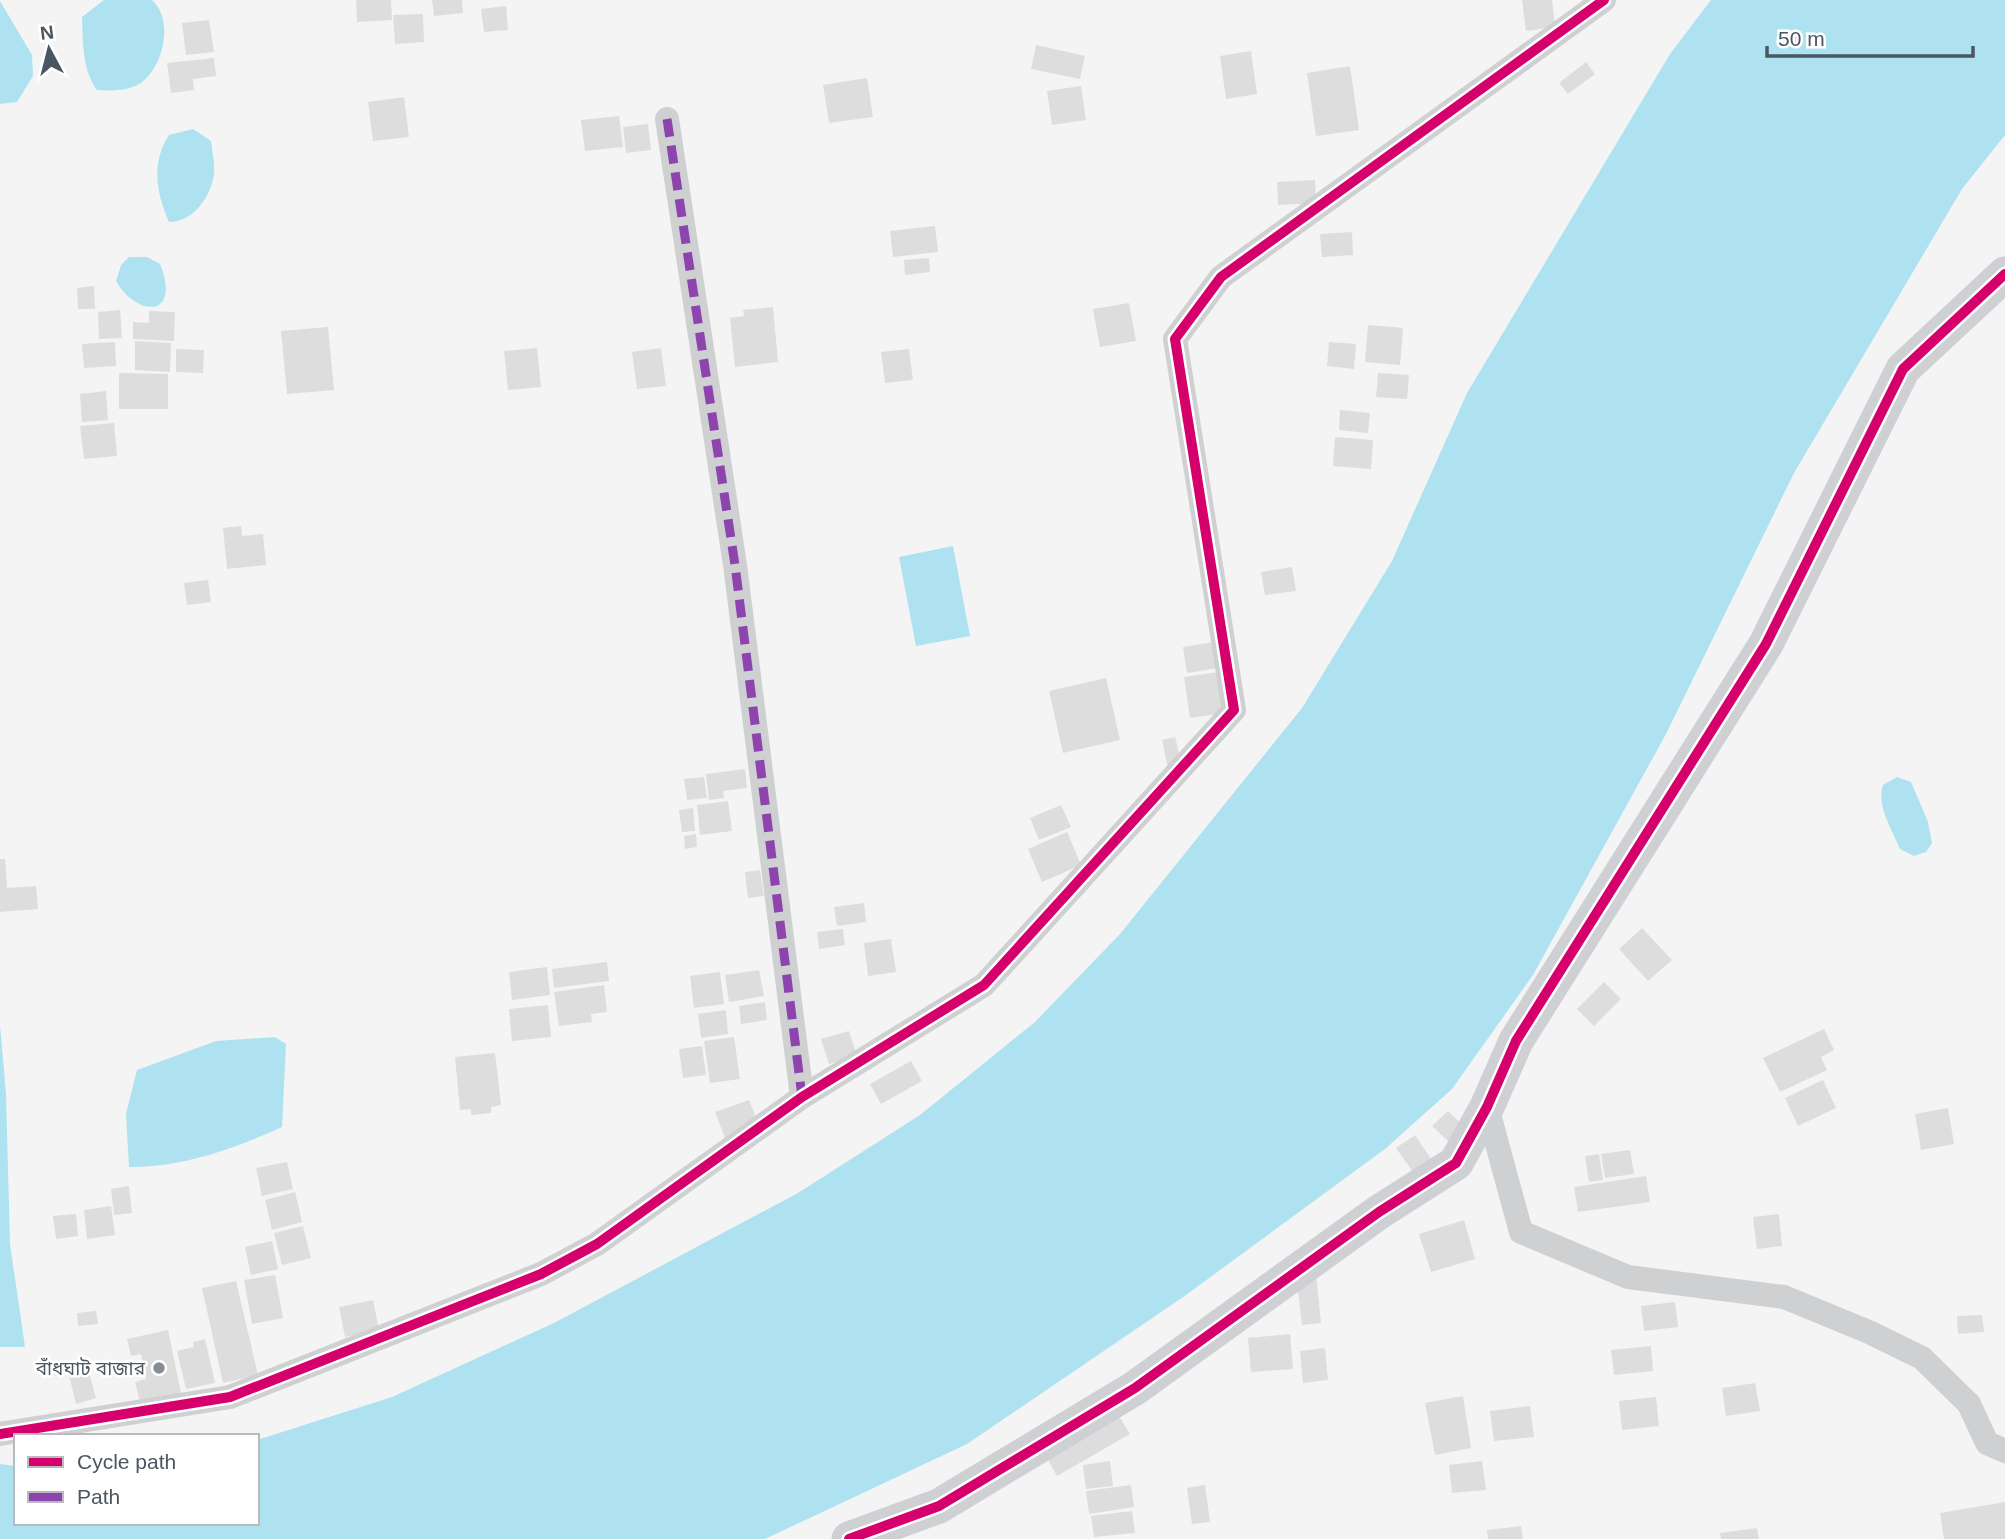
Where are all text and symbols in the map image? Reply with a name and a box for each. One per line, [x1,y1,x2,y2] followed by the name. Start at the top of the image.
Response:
[14,14,84,84] north arrow
[1767,14,1974,58] scale bar
[39,21,55,44] text: N
[1778,27,1825,50] text: 50 m
[35,1357,146,1379] place label: বাঁধঘাট বাজার
[151,1360,167,1376] marker: বাঁধঘাট বাজার
[14,1434,259,1525] legend
[77,1450,176,1473] text: Cycle path
[77,1485,120,1508] text: Path

